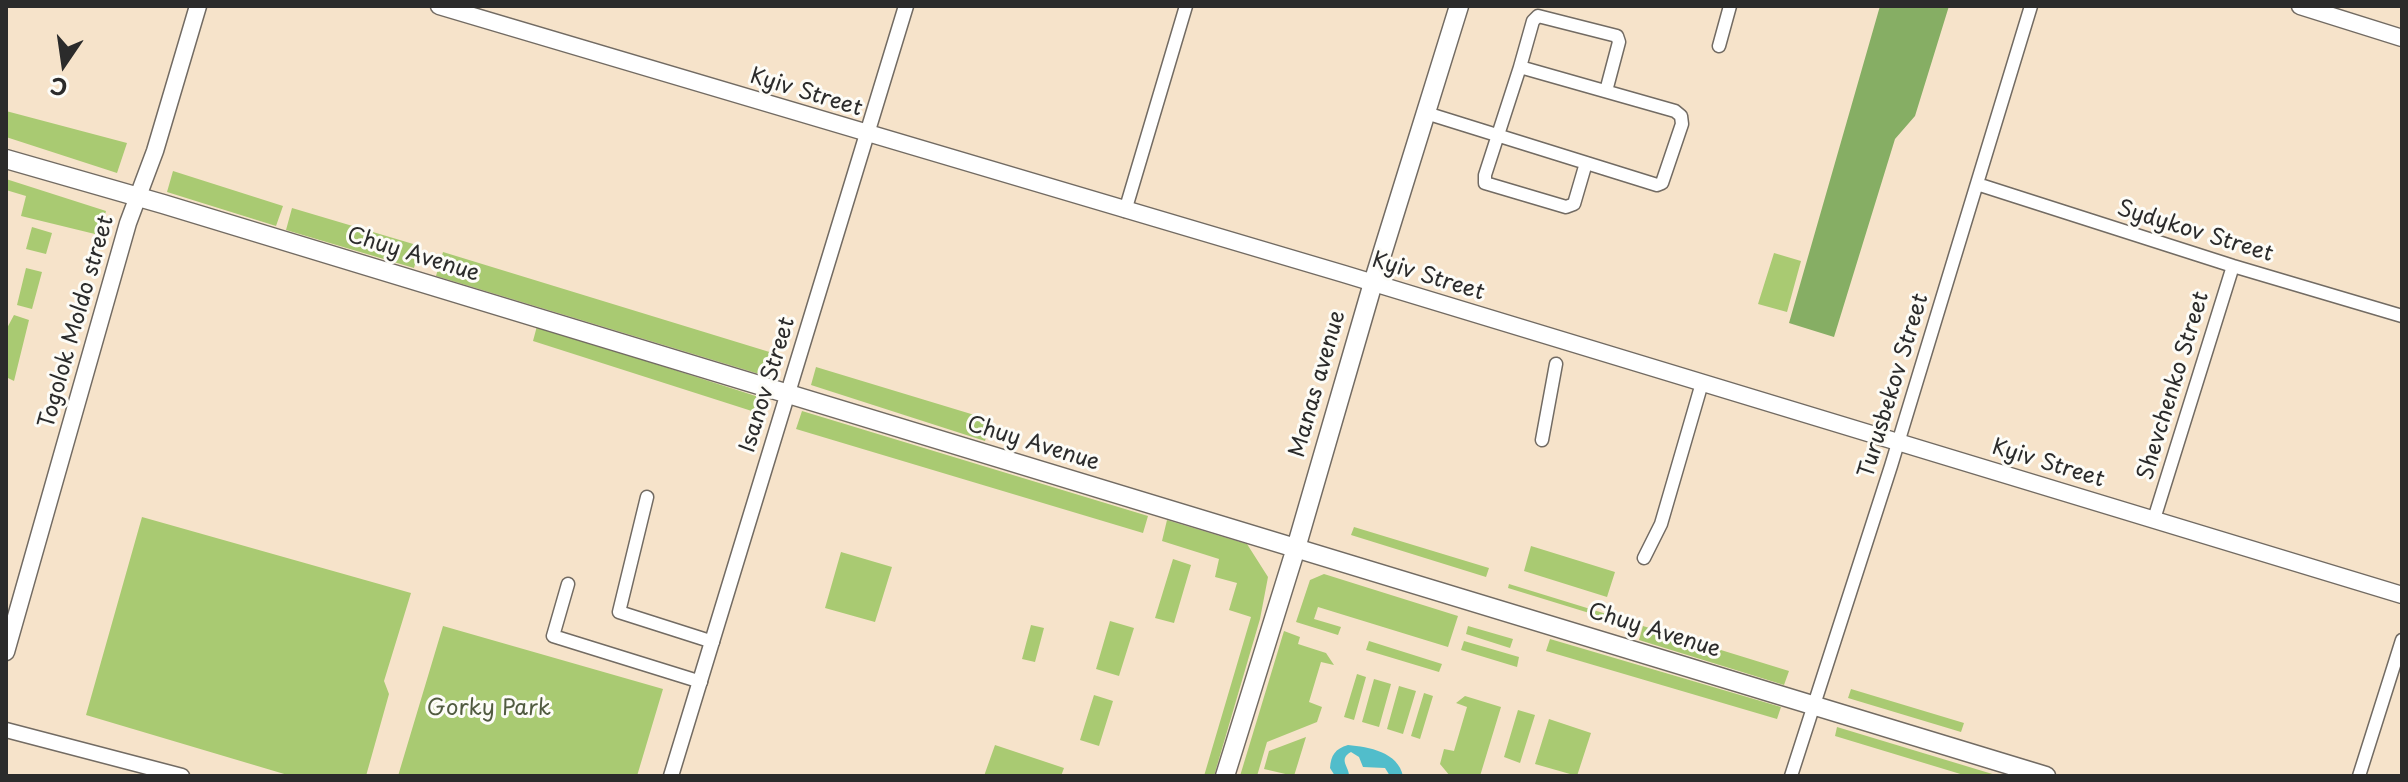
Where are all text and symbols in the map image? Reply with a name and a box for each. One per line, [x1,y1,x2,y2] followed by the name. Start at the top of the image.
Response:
[24,24,104,104] north arrow
[747,63,865,123] street label: Kyiv Street
[47,70,70,106] text: С
[2114,196,2276,268] street label: Sydykov Street
[34,213,120,431] street label: Togolok Moldo street
[344,222,482,288] street label: Chuy Avenue
[1369,247,1487,307] street label: Kyiv Street
[2133,289,2215,483] street label: Shevchenko Street
[1853,291,1935,481] street label: Turusbekov Street
[1284,308,1352,460] street label: Manas avenue
[735,314,801,456] street label: Isanov Street
[964,411,1102,477] street label: Chuy Avenue
[1989,434,2107,494] street label: Kyiv Street
[1585,598,1723,664] street label: Chuy Avenue
[427,696,551,722] park label: Gorky Park

